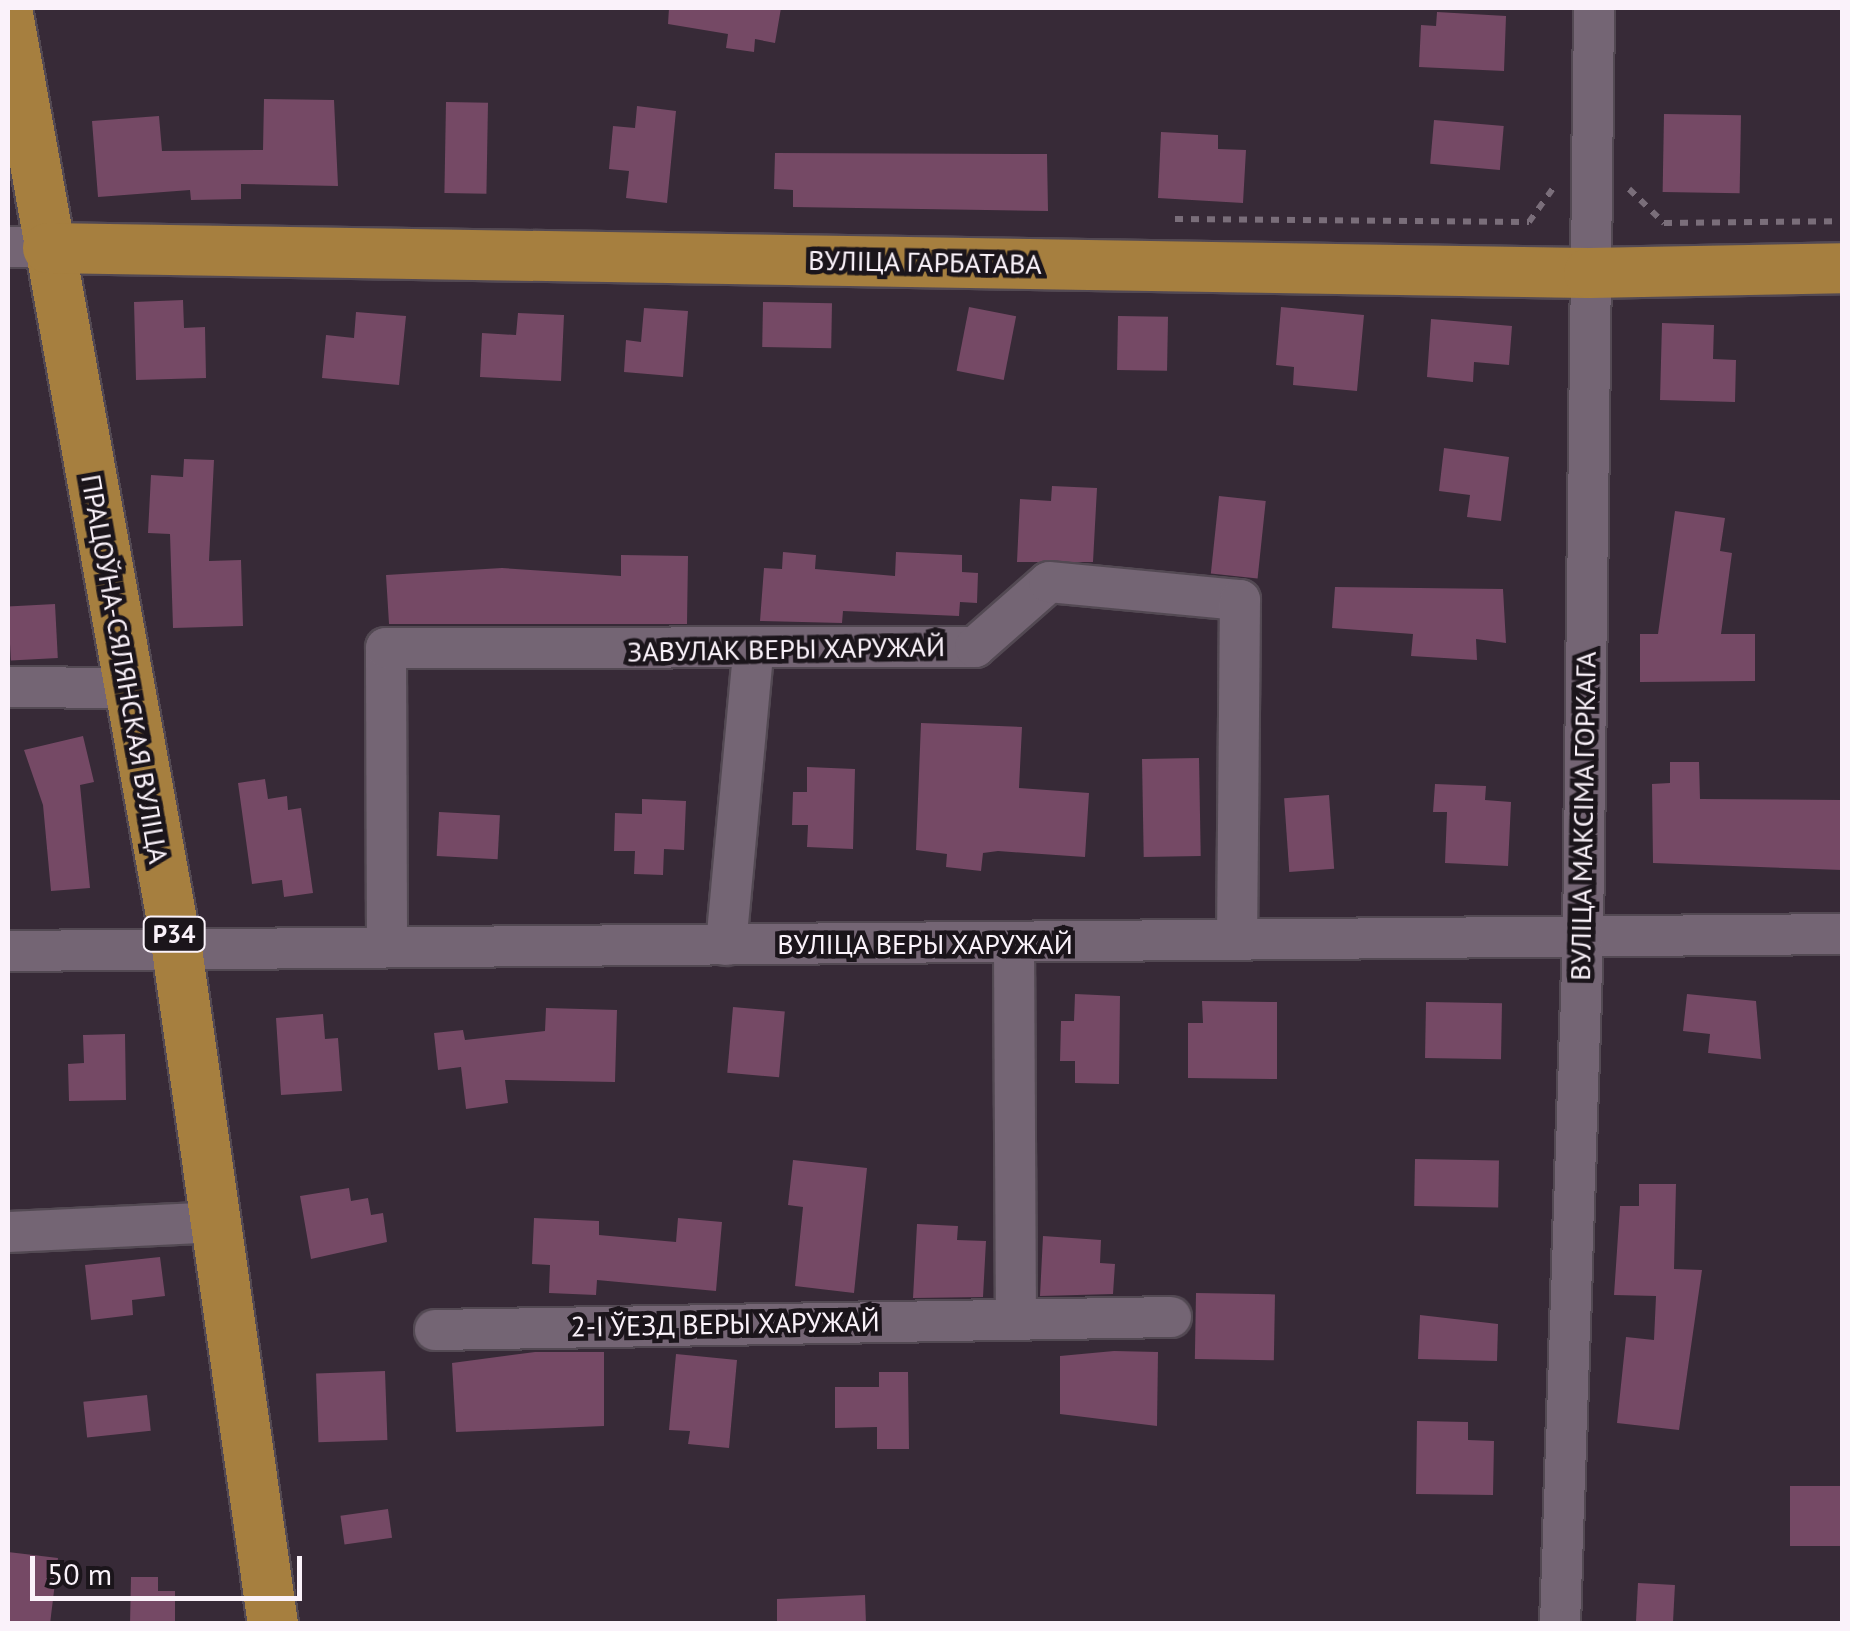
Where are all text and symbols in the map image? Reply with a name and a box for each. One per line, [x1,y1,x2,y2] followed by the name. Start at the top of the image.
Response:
[807,243,1043,281] street label: ВУЛІЦА ГАРБАТАВА
[74,472,176,866] street label: ПРАЦОЎНА-СЯЛЯНСКАЯ ВУЛІЦА
[626,629,946,669] street label: ЗАВУЛАК ВЕРЫ ХАРУЖАЙ
[1563,650,1603,982] street label: ВУЛІЦА МАКСІМА ГОРКАГА
[142,914,206,954] road number: Р34
[776,927,1074,961] street label: ВУЛІЦА ВЕРЫ ХАРУЖАЙ
[569,1304,881,1344] street label: 2-І ЎЕЗД ВЕРЫ ХАРУЖАЙ
[35,1536,308,1598] scale bar
[47,1554,112,1593] text: 50 m

